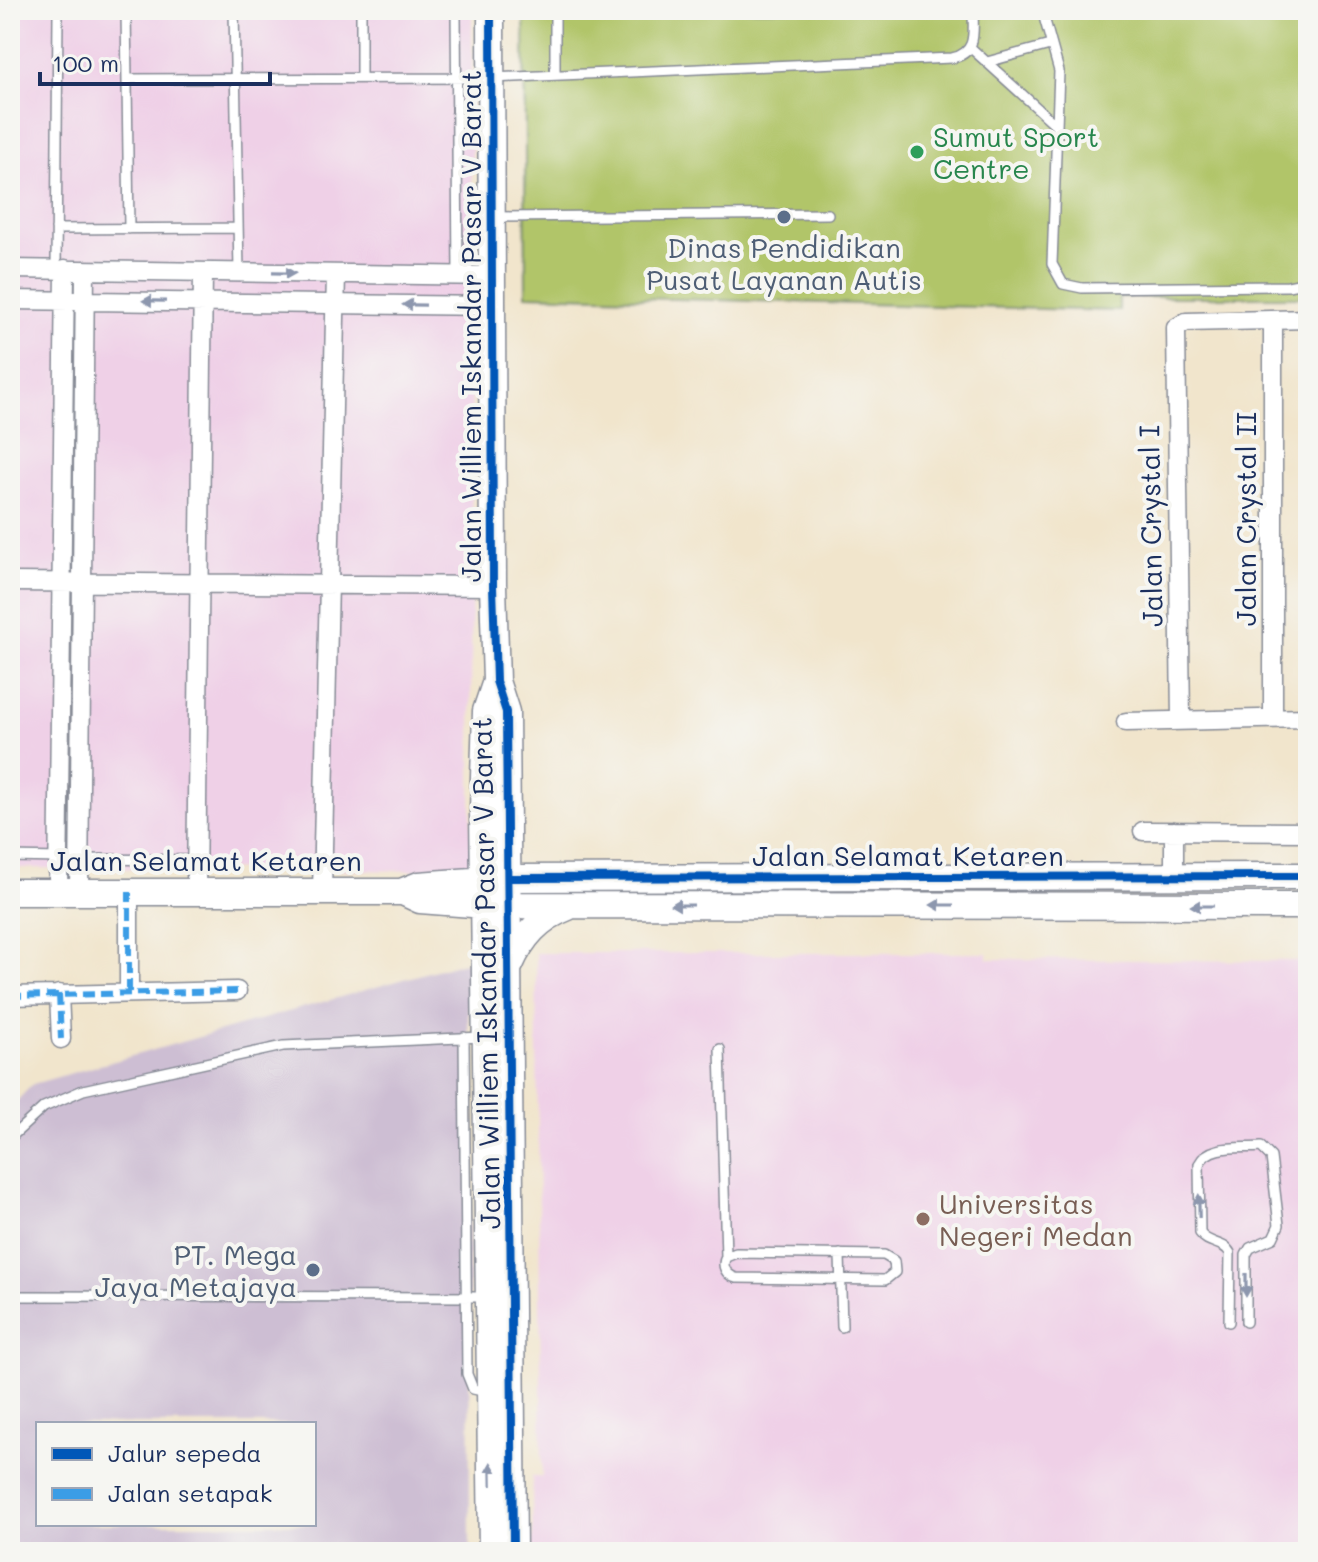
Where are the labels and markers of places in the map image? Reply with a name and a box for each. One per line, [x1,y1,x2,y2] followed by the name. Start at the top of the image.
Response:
[933,118,1099,186] place label: Sumut Sport Centre
[908,143,926,161] marker: Sumut Sport Centre
[775,208,793,226] marker: Dinas Pendidikan Pusat Layanan Autis
[646,229,922,297] place label: Dinas Pendidikan Pusat Layanan Autis
[939,1185,1133,1253] place label: Universitas Negeri Medan
[914,1210,932,1228] marker: Universitas Negeri Medan
[95,1236,297,1304] place label: PT. Mega Jaya Metajaya
[304,1261,322,1279] marker: PT. Mega Jaya Metajaya

